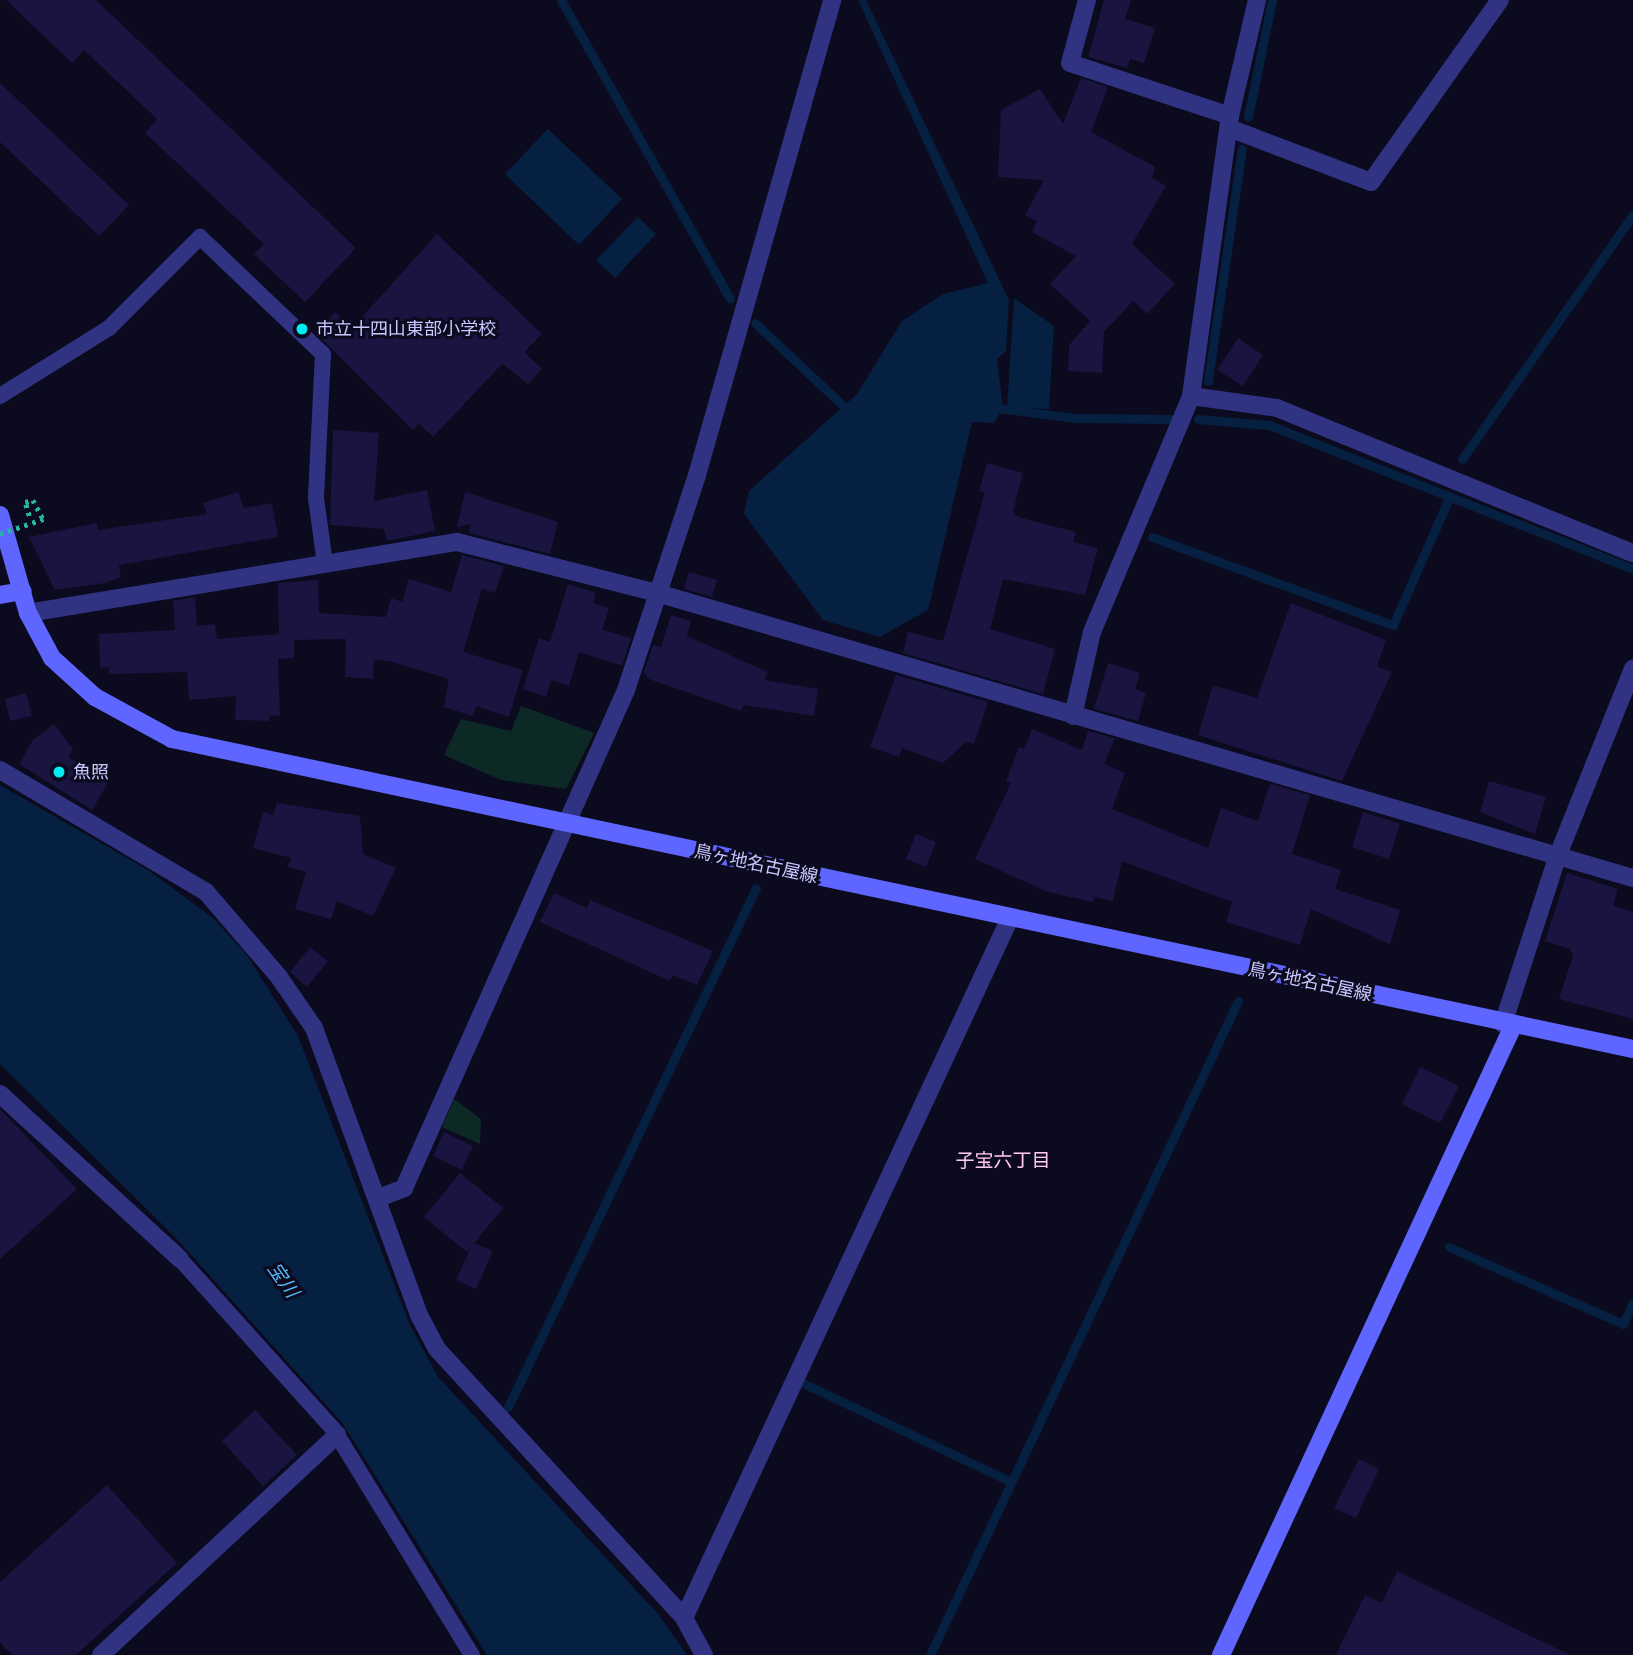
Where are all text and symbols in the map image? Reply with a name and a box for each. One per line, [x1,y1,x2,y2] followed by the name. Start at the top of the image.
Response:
[316,318,496,340] place label: 市立十四山東部小学校
[294,321,310,337] marker: 市立十四山東部小学校
[73,761,109,783] place label: 魚照
[51,764,67,780] marker: 魚照
[692,840,820,888] street label: 鳥ヶ地名古屋線
[1246,958,1374,1006] street label: 鳥ヶ地名古屋線
[956,1150,1050,1172] district label: 子宝六丁目
[263,1258,303,1302] water label: 宝川

